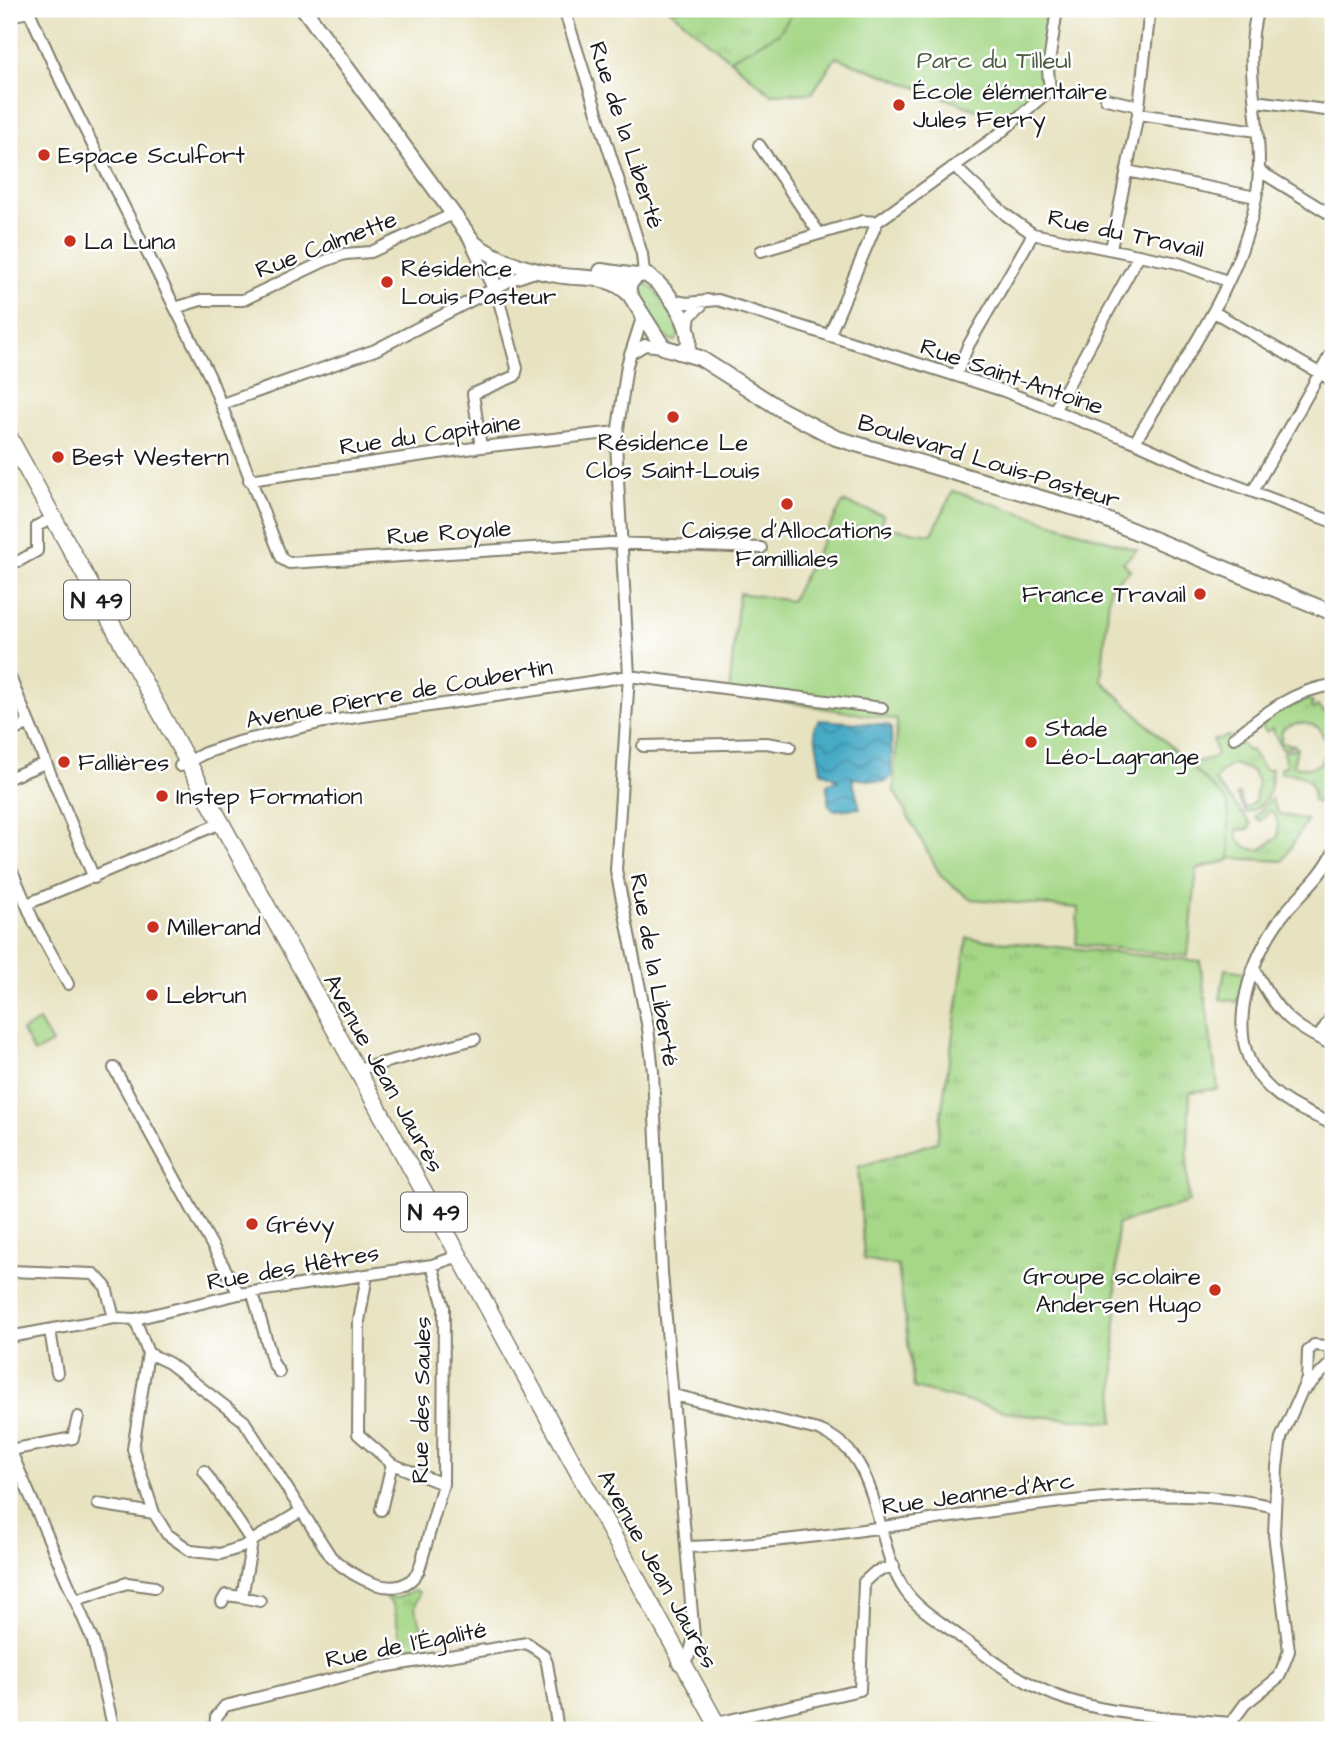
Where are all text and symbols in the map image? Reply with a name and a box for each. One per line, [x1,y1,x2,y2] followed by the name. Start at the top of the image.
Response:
[580,37,672,233] street label: Rue de la Liberté
[917,44,1071,78] park label: Parc du Tilleul
[913,75,1107,138] place label: École élémentaire Jules Ferry
[891,97,907,113] marker: École élémentaire Jules Ferry
[58,139,245,173] place label: Espace Sculfort
[36,147,52,163] marker: Espace Sculfort
[1045,201,1207,267] street label: Rue du Travail
[251,202,402,287] street label: Rue Calmette
[84,225,175,259] place label: La Luna
[62,233,78,249] marker: La Luna
[401,252,556,314] place label: Résidence Louis Pasteur
[379,274,395,290] marker: Résidence Louis Pasteur
[916,330,1108,424] street label: Rue Saint-Antoine
[337,405,523,465] street label: Rue du Capitaine
[853,406,1124,518] street label: Boulevard Louis-Pasteur
[665,409,681,425] marker: Résidence Le Clos Saint-Louis
[586,426,760,488] place label: Résidence Le Clos Saint-Louis
[72,441,229,475] place label: Best Western
[50,449,66,465] marker: Best Western
[779,496,795,512] marker: Caisse d'Allocations Familliales
[386,512,513,555] street label: Rue Royale
[682,514,892,576] place label: Caisse d'Allocations Familliales
[1022,578,1186,612] place label: France Travail
[64,580,130,620] road number: N 49
[1192,586,1208,602] marker: France Travail
[243,650,555,738] street label: Avenue Pierre de Coubertin
[1045,712,1200,775] place label: Stade Léo-Lagrange
[1023,734,1039,750] marker: Stade Léo-Lagrange
[78,746,169,780] place label: Fallières
[56,754,72,770] marker: Fallières
[176,780,362,814] place label: Instep Formation
[154,788,170,804] marker: Instep Formation
[620,871,688,1069] street label: Rue de la Liberté
[167,911,261,945] place label: Millerand
[145,919,161,935] marker: Millerand
[314,968,452,1179] street label: Avenue Jean Jaurès
[166,979,247,1013] place label: Lebrun
[144,987,160,1003] marker: Lebrun
[401,1192,467,1232] road number: N 49
[266,1208,334,1243] place label: Grévy
[244,1216,260,1232] marker: Grévy
[204,1236,382,1300] street label: Rue des Hêtres
[1023,1260,1202,1323] place label: Groupe scolaire Andersen Hugo
[1207,1282,1223,1298] marker: Groupe scolaire Andersen Hugo
[404,1316,440,1484] street label: Rue des Saules
[588,1464,726,1675] street label: Avenue Jean Jaurès
[880,1464,1077,1524] street label: Rue Jeanne-d'Arc
[323,1613,490,1678] street label: Rue de l'Égalité

